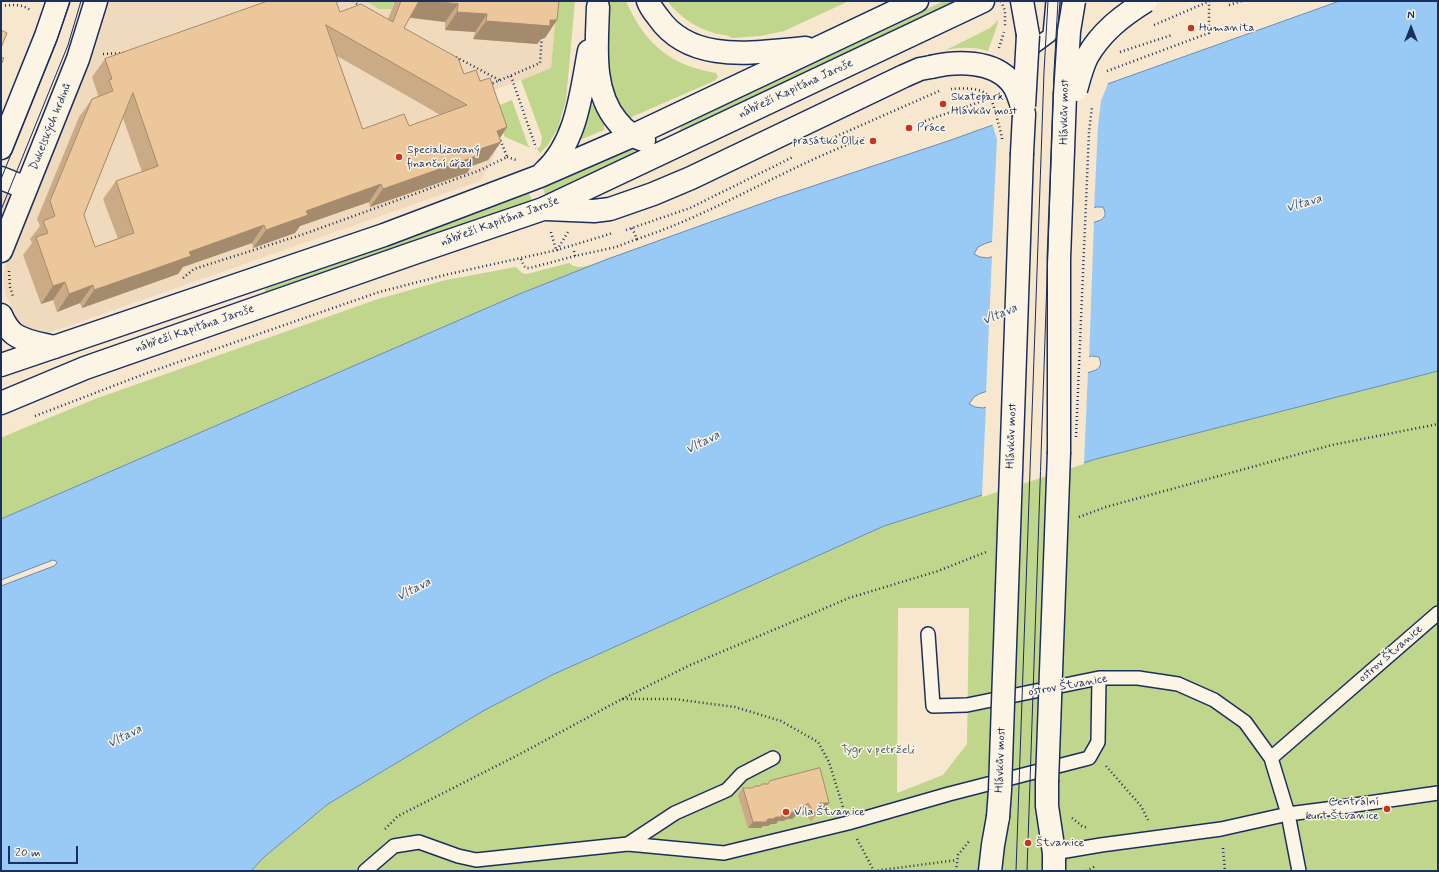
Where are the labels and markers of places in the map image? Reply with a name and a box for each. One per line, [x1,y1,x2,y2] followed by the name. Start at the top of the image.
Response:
[1199,21,1255,35] place label: Humanita
[1186,23,1196,33] marker: Humanita
[951,90,1017,118] place label: Skatepark Hlávkův most
[938,99,948,109] marker: Skatepark Hlávkův most
[917,121,946,135] place label: Práce
[904,123,914,133] marker: Práce
[793,134,865,148] place label: prasátko Ollie
[868,136,878,146] marker: prasátko Ollie
[407,143,480,171] place label: Specializovaný finanční úřad
[394,152,404,162] marker: Specializovaný finanční úřad
[1305,795,1379,823] place label: Centrální kurt Štvanice
[1382,804,1392,814] marker: Centrální kurt Štvanice
[794,805,865,819] place label: Vila Štvanice
[781,807,791,817] marker: Vila Štvanice
[1036,836,1084,850] place label: Štvanice
[1023,838,1033,848] marker: Štvanice

